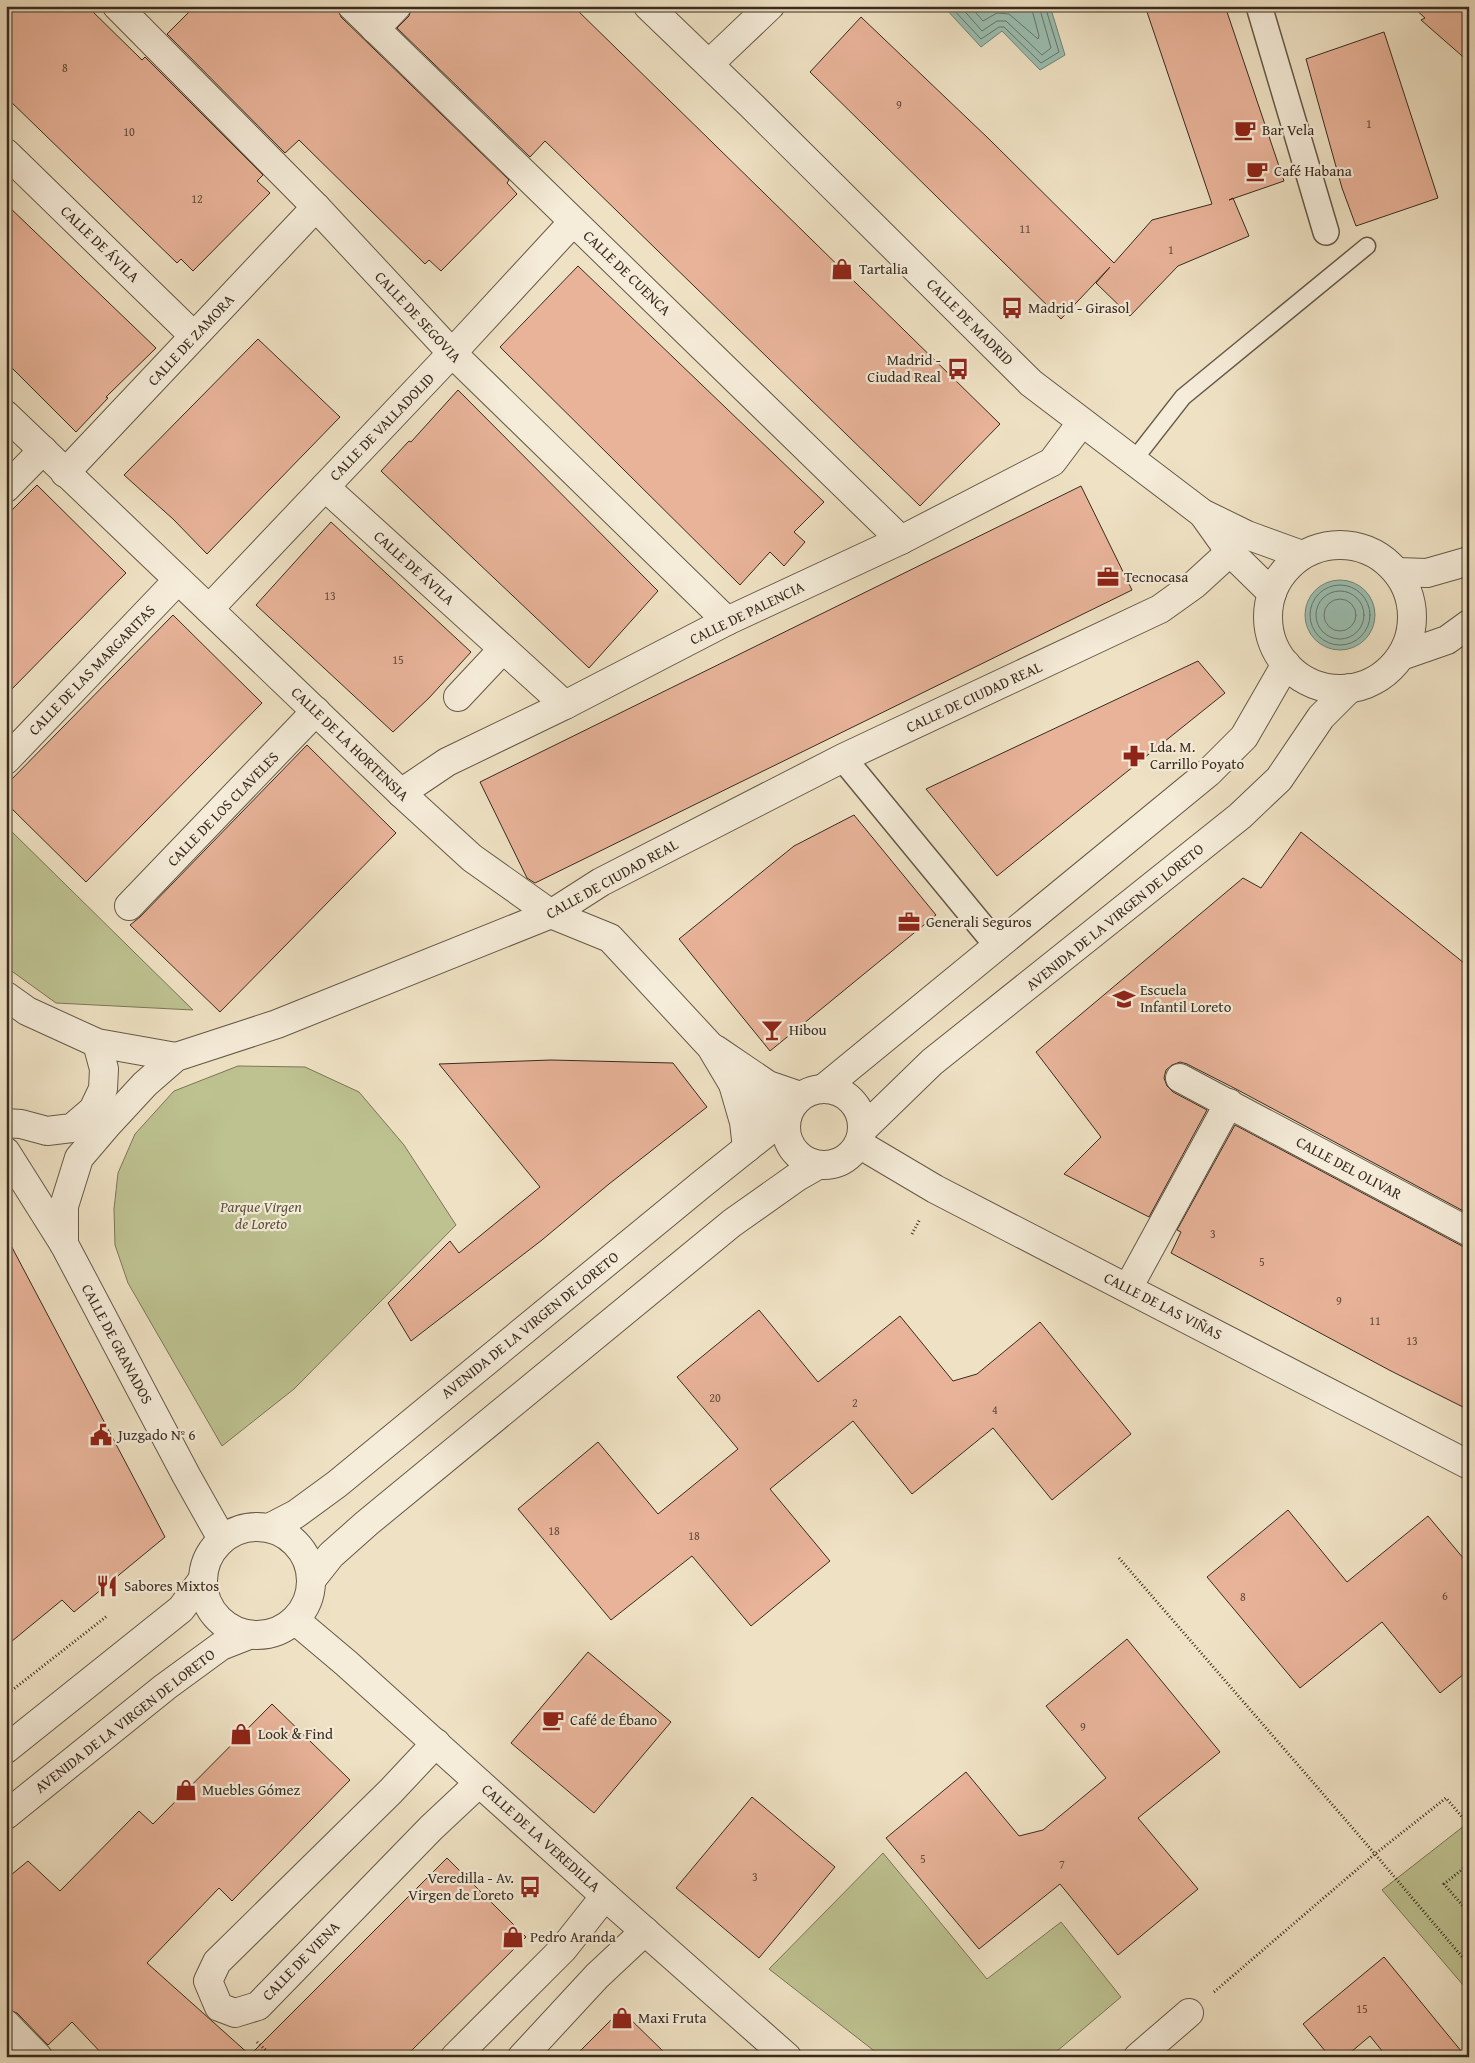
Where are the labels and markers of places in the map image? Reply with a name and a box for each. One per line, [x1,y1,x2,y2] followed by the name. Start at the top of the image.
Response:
[1232,117,1258,143] cafe icon: Bar Vela
[1262,119,1314,140] place label: Bar Vela
[1244,158,1270,184] cafe icon: Café Habana
[1274,160,1352,181] place label: Café Habana
[829,256,855,282] shop icon: Tartalia
[859,258,908,279] place label: Tartalia
[999,295,1025,321] bus stop icon: Madrid - Girasol
[1028,297,1130,318] place label: Madrid - Girasol
[867,349,941,387] place label: Madrid - Ciudad Real
[945,356,971,382] bus stop icon: Madrid - Ciudad Real
[1095,564,1121,590] office icon: Tecnocasa
[1124,566,1188,587] place label: Tecnocasa
[1150,736,1245,774] place label: Lda. M. Carrillo Poyato
[1121,743,1147,769] pharmacy icon: Lda. M. Carrillo Poyato
[896,909,922,935] office icon: Generali Seguros
[926,911,1032,932] place label: Generali Seguros
[1140,979,1232,1017] place label: Escuela Infantil Loreto
[1111,986,1137,1012] school or university icon: Escuela Infantil Loreto
[759,1017,785,1043] bar icon: Hibou
[789,1019,828,1040] place label: Hibou
[88,1422,114,1448] public building icon: Juzgado Nº 6
[116,1424,195,1445] place label: Juzgado Nº 6
[94,1573,120,1599] restaurant icon: Sabores Mixtos
[124,1575,219,1596] place label: Sabores Mixtos
[540,1707,566,1733] cafe icon: Café de Ébano
[570,1709,658,1730] place label: Café de Ébano
[228,1721,254,1747] shop icon: Look & Find
[258,1723,333,1744] place label: Look & Find
[173,1777,199,1803] shop icon: Muebles Gómez
[202,1779,301,1800] place label: Muebles Gómez
[408,1867,514,1905] place label: Veredilla - Av. Virgen de Loreto
[517,1874,543,1900] bus stop icon: Veredilla - Av. Virgen de Loreto
[500,1924,526,1950] shop icon: Pedro Aranda
[530,1926,616,1947] place label: Pedro Aranda
[609,2005,635,2031] shop icon: Maxi Fruta
[638,2007,707,2028] place label: Maxi Fruta

